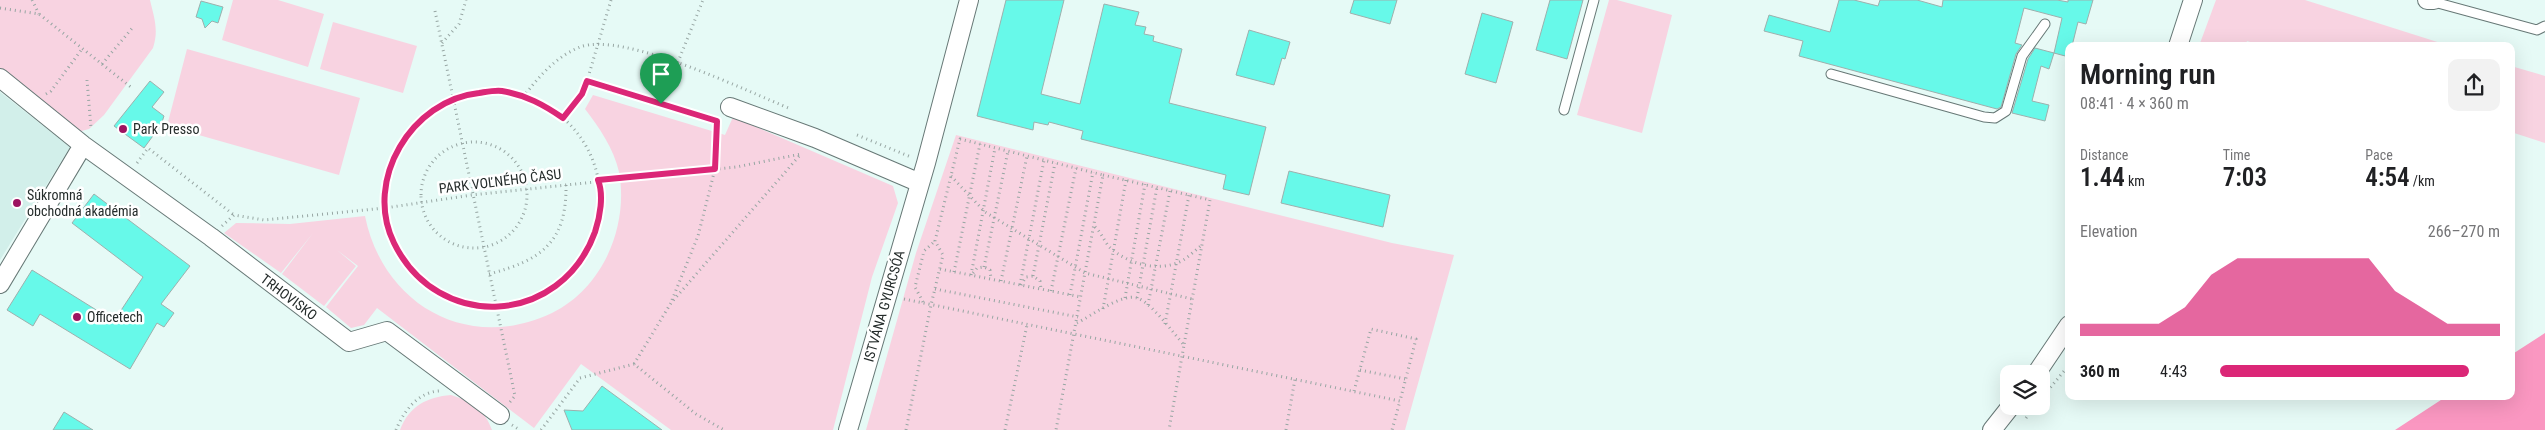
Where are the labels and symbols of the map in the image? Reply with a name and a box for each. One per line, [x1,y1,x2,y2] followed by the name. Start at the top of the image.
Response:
[640,53,682,104] pin
[133,121,199,137] place label: Park Presso
[117,123,129,135] marker: Park Presso
[438,165,562,196] street label: PARK VOĽNÉHO ČASU
[27,187,139,219] place label: Súkromná obchodná akadémia
[11,197,23,209] marker: Súkromná obchodná akadémia
[859,248,908,364] street label: ISTVÁNA GYURCSÓA
[258,271,320,323] street label: TRHOVISKO
[87,309,143,325] place label: Officetech
[71,311,83,323] marker: Officetech

